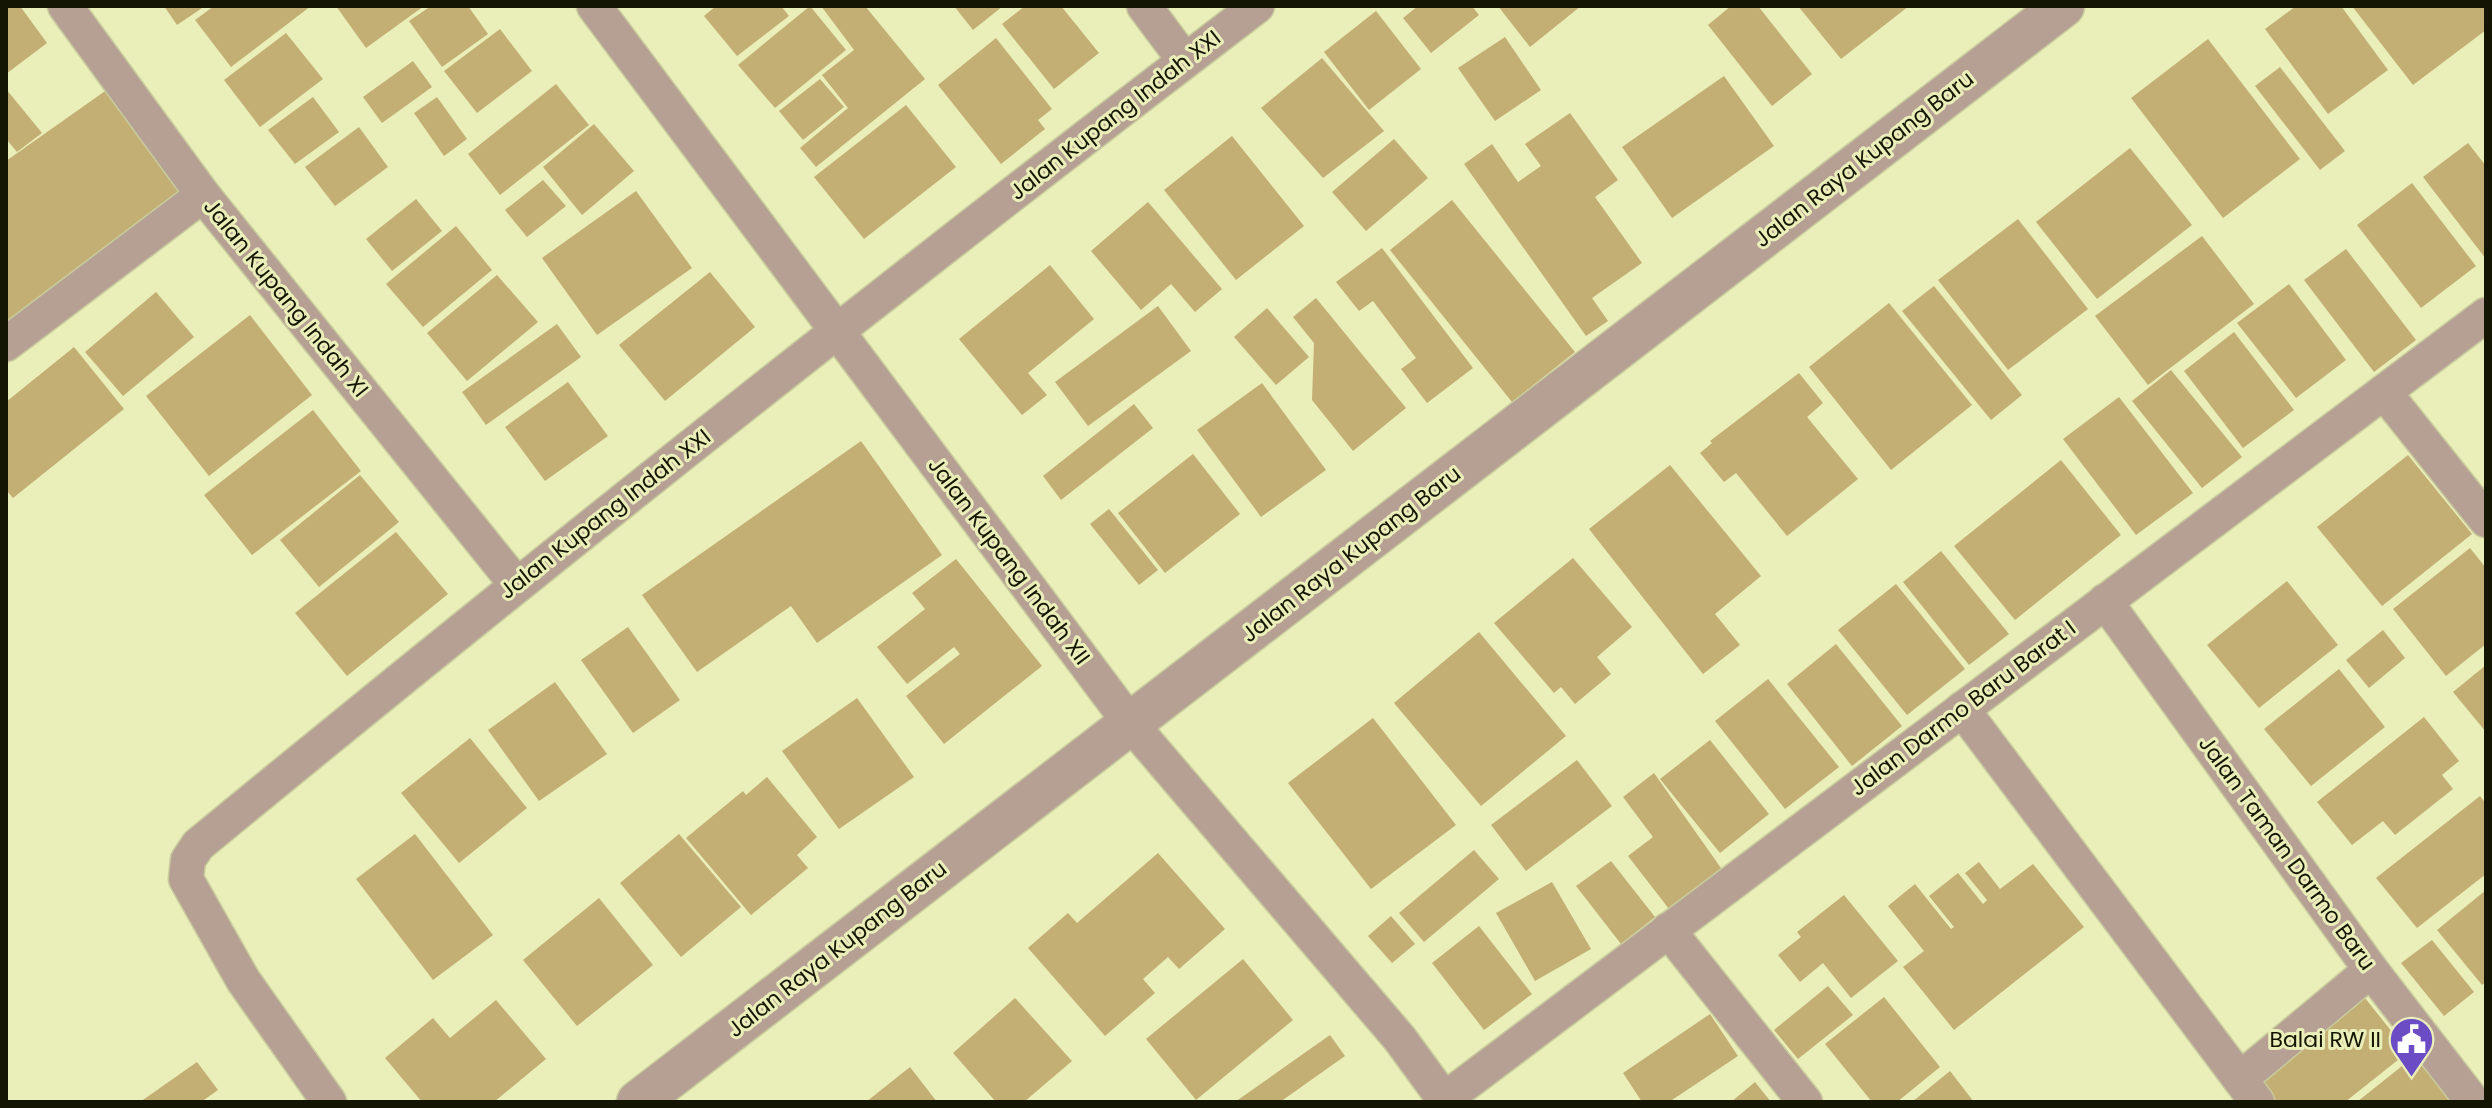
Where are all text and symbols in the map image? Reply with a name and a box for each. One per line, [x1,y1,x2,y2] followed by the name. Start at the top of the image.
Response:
[1003,23,1227,207] street label: Jalan Kupang Indah XXI
[1748,63,1980,255] street label: Jalan Raya Kupang Baru
[196,192,376,404] street label: Jalan Kupang Indah XI
[493,422,717,606] street label: Jalan Kupang Indah XXI
[921,451,1097,671] street label: Jalan Kupang Indah XII
[1235,458,1467,650] street label: Jalan Raya Kupang Baru
[1844,613,2082,803] street label: Jalan Darmo Baru Barat I
[2191,729,2383,977] street label: Jalan Taman Darmo Baru
[721,853,953,1045] street label: Jalan Raya Kupang Baru
[2388,1015,2436,1078] public building icon: Balai RW II
[2270,1024,2381,1055] place label: Balai RW II

